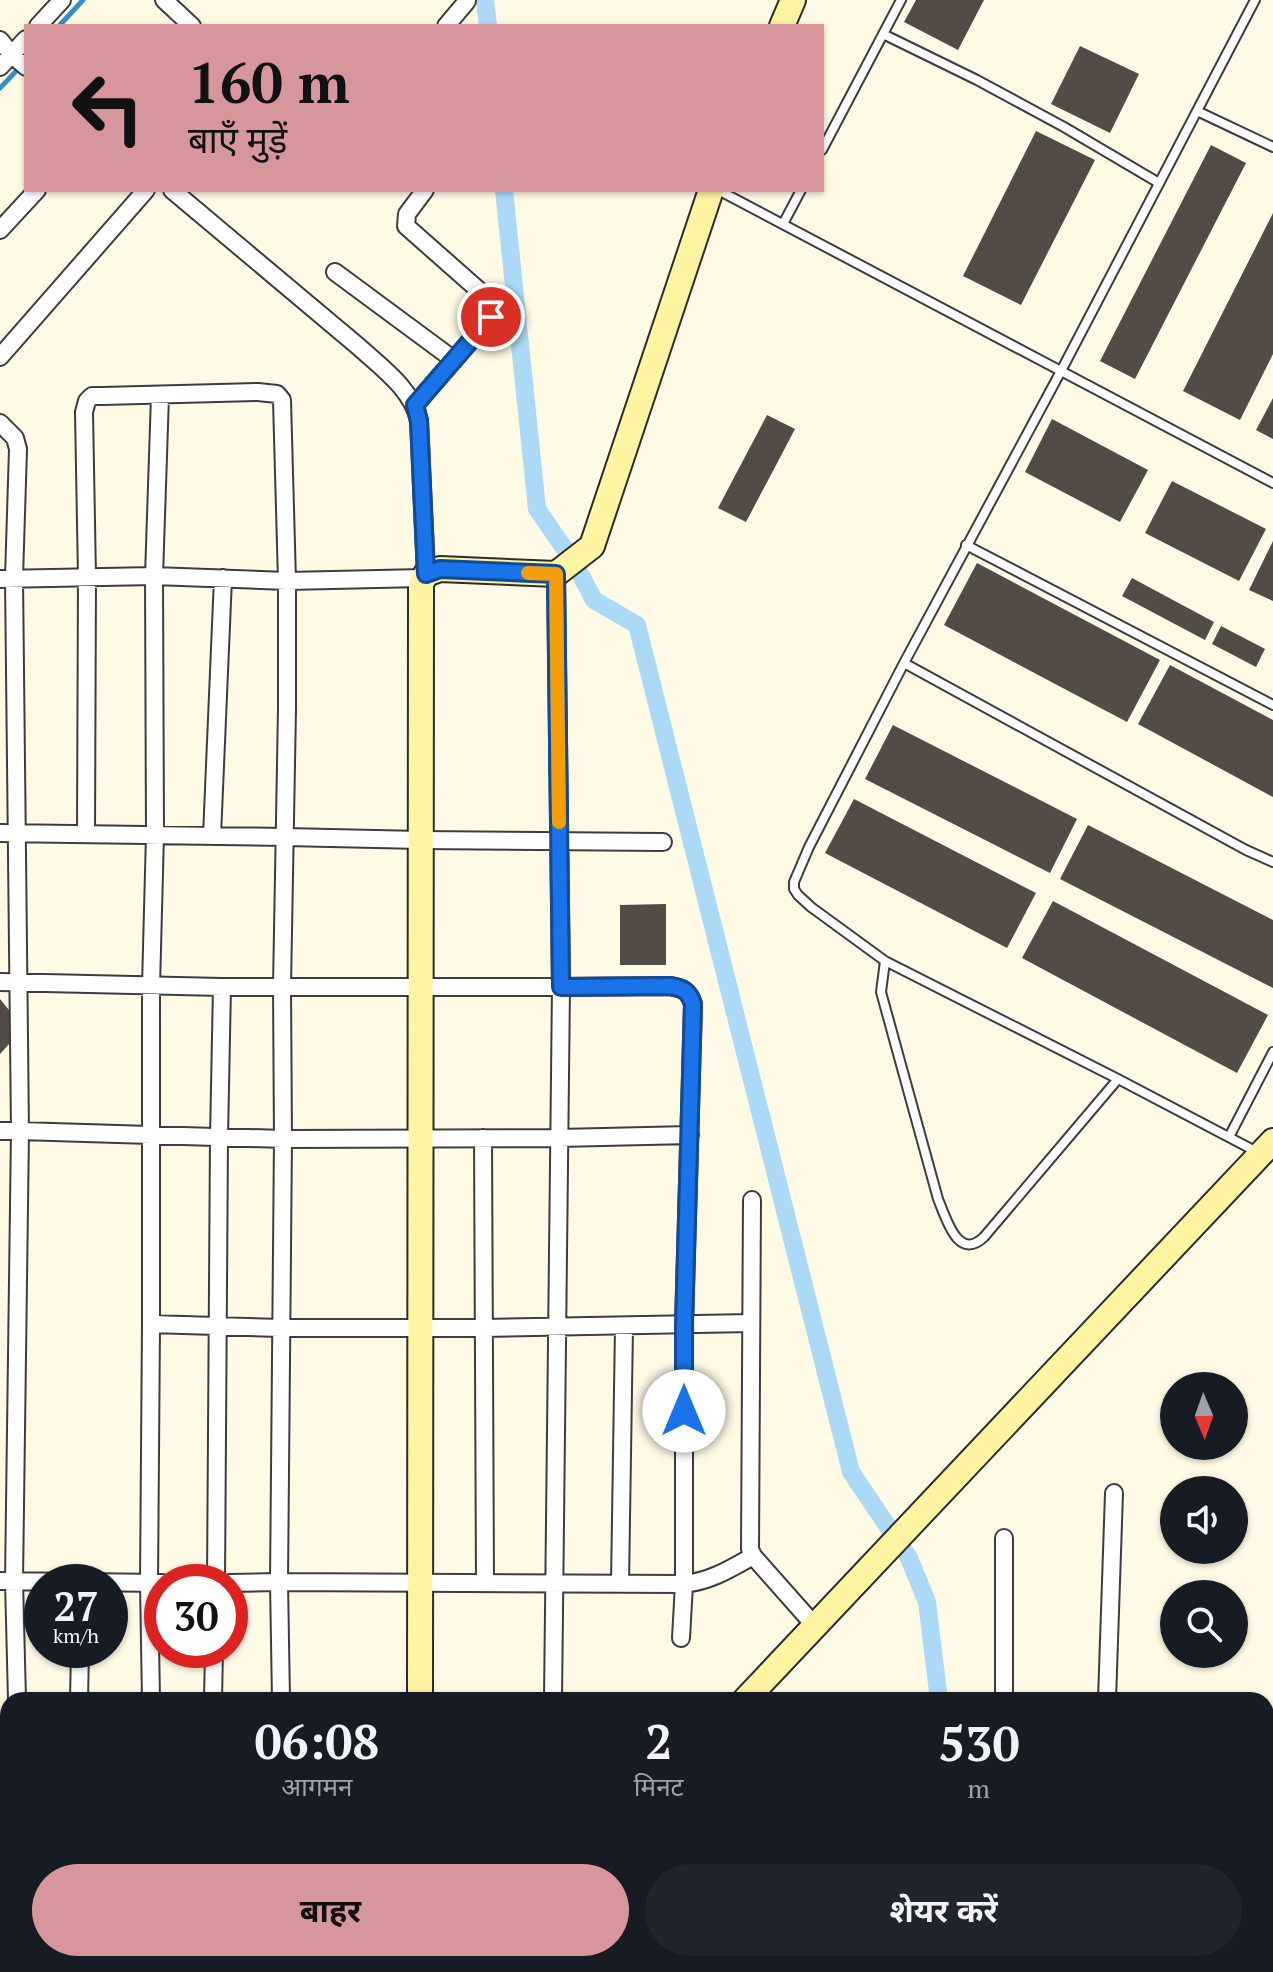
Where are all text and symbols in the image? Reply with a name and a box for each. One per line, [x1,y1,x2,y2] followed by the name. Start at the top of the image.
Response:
[188,45,350,119] text: 160 m
[56,56,160,160] icon: left
[188,116,287,163] text: बाएँ मुड़ें
[457,283,525,351] pin
[469,295,513,339] icon: arrive
[642,1369,726,1453] position arrow
[1160,1372,1248,1460] north arrow
[1160,1372,1248,1668] map controls
[1160,1476,1248,1564] button: sound
[144,1564,248,1668] speed limit sign: 30
[53,1579,99,1632] text: 27
[1160,1580,1248,1668] button: search
[53,1622,99,1649] text: km/h
[254,1709,379,1773] text: 06:08
[645,1709,672,1773] text: 2
[938,1711,1020,1775] text: 530
[281,1769,353,1803] text: आगमन
[634,1769,684,1803] text: मिनट
[968,1771,990,1805] text: m
[32,1864,629,1956] button: बाहर
[645,1864,1242,1956] button: शेयर करें

